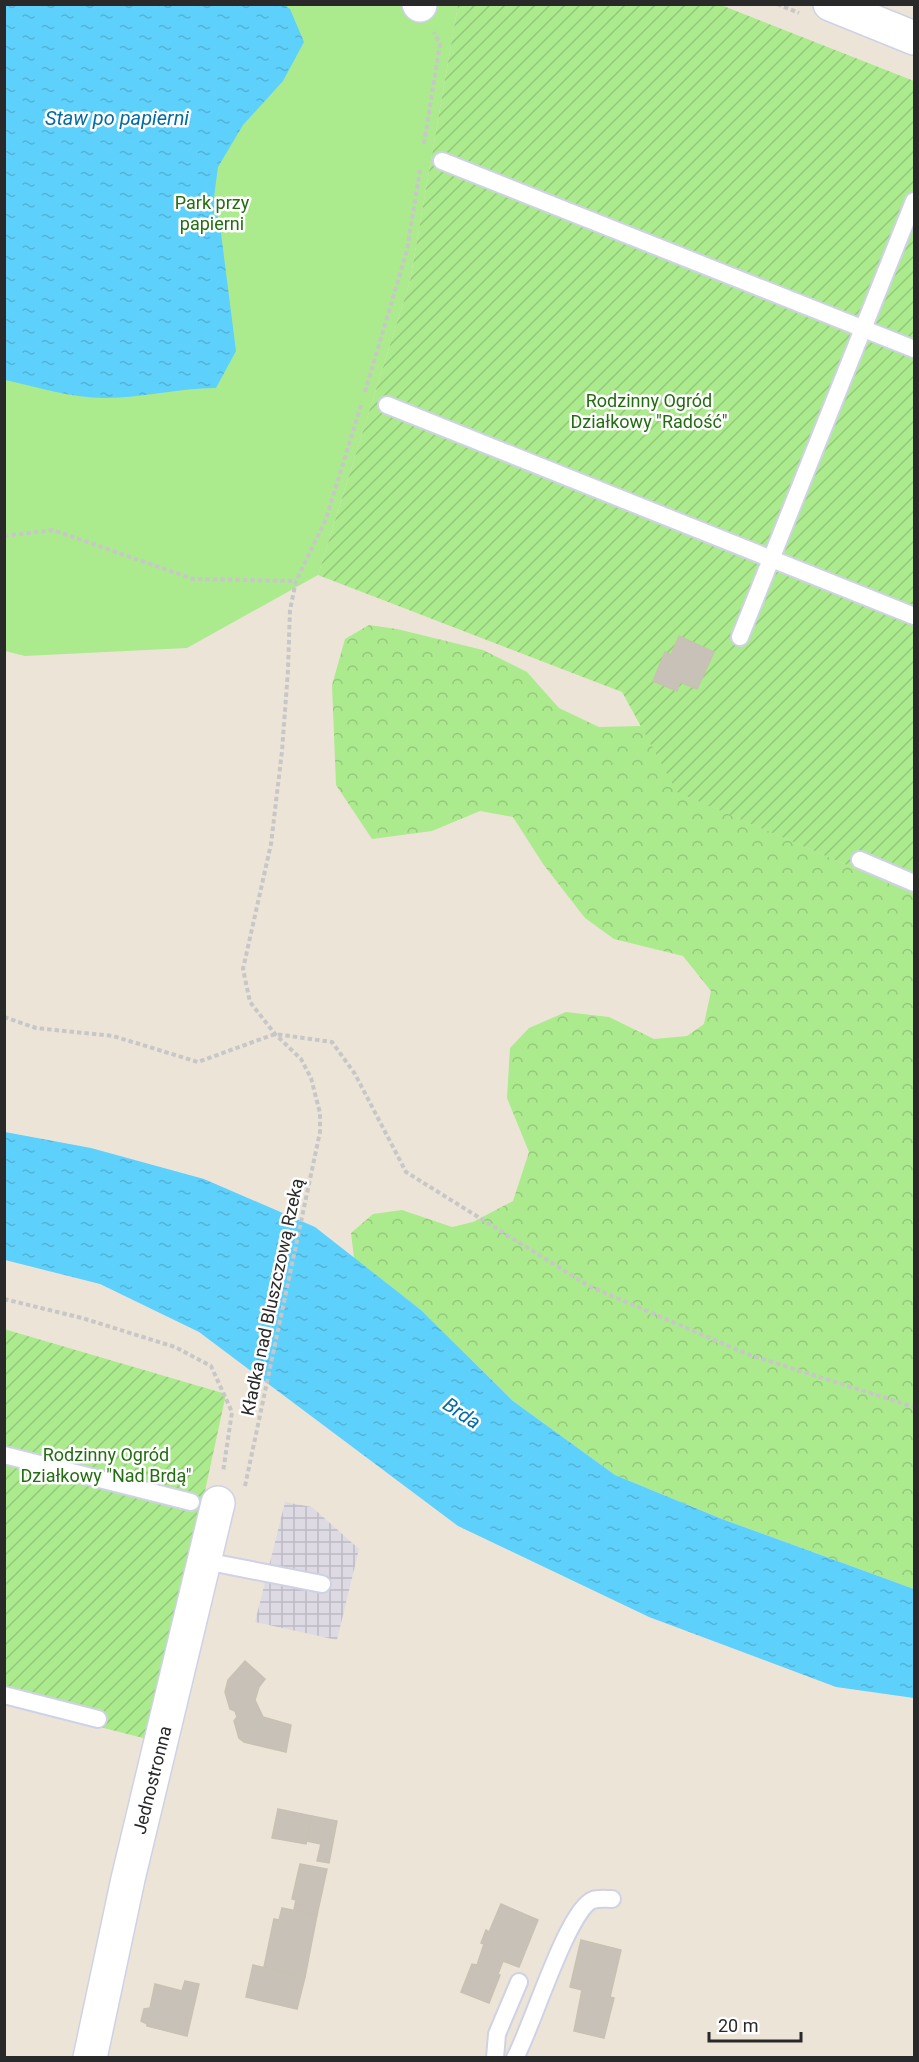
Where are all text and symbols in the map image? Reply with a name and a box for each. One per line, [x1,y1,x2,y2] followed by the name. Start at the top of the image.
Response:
[45,106,189,130] water label: Staw po papierni
[175,192,250,234] park label: Park przy papierni
[570,390,728,432] park label: Rodzinny Ogród Działkowy "Radość"
[237,1176,307,1418] street label: Kładka nad Bluszczową Rzeką
[439,1392,485,1434] water label: Brda
[21,1444,191,1486] park label: Rodzinny Ogród Działkowy "Nad Brdą"
[128,1724,176,1836] street label: Jednostronna
[709,2005,800,2043] scale bar
[718,2015,758,2036] text: 20 m

